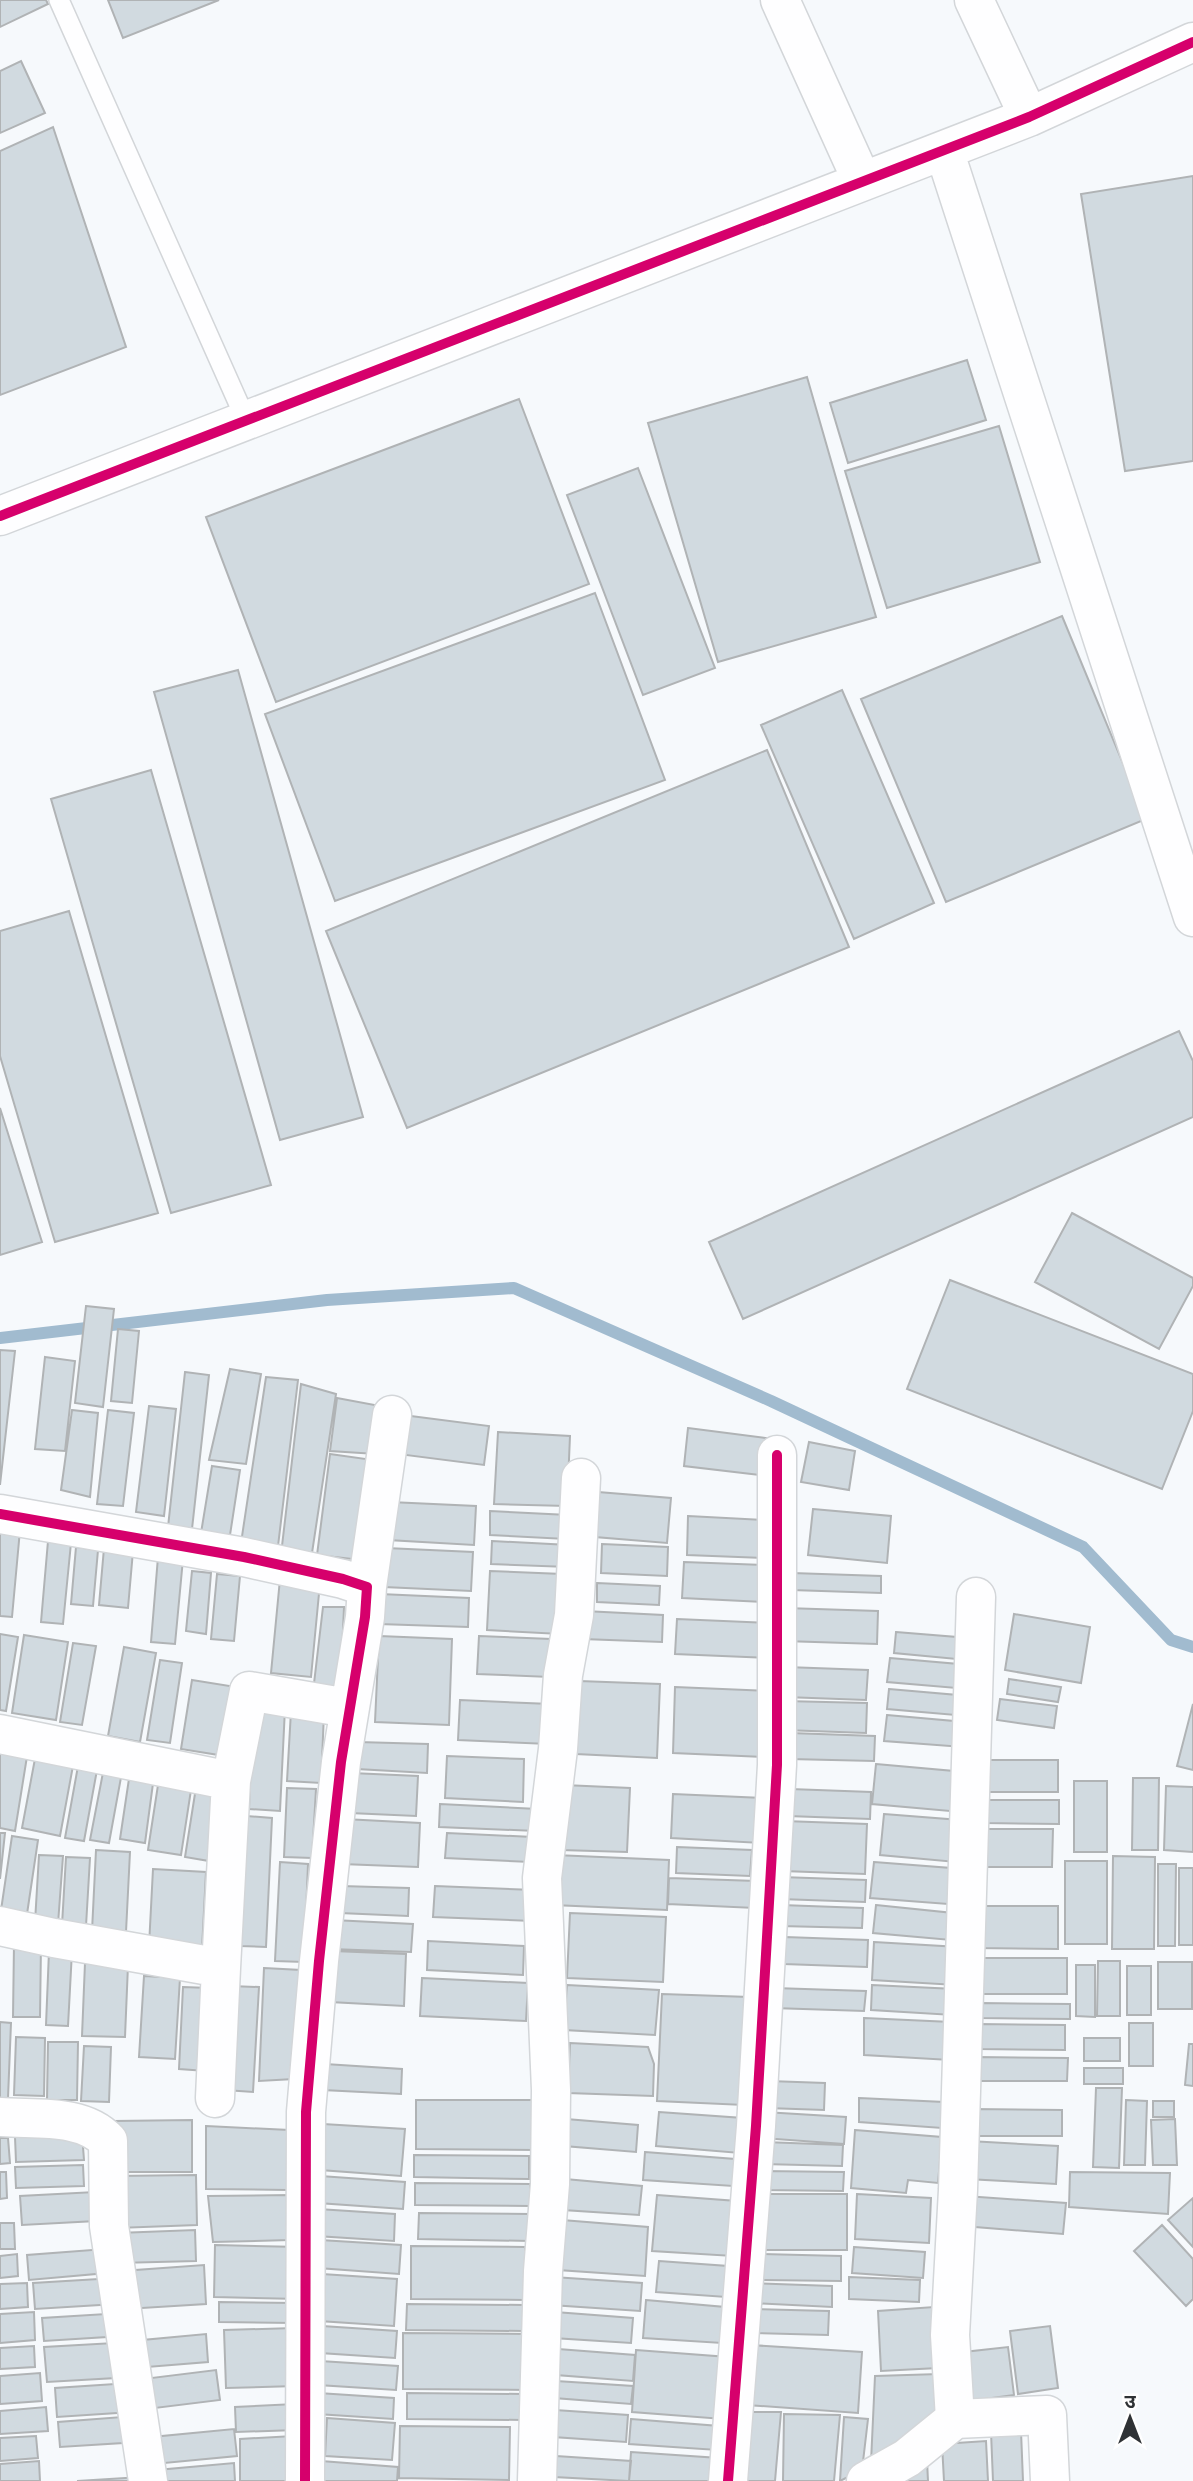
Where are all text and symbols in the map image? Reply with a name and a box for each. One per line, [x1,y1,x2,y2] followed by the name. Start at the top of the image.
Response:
[1095,2383,1165,2453] north arrow
[1124,2390,1136,2413] text: उ

